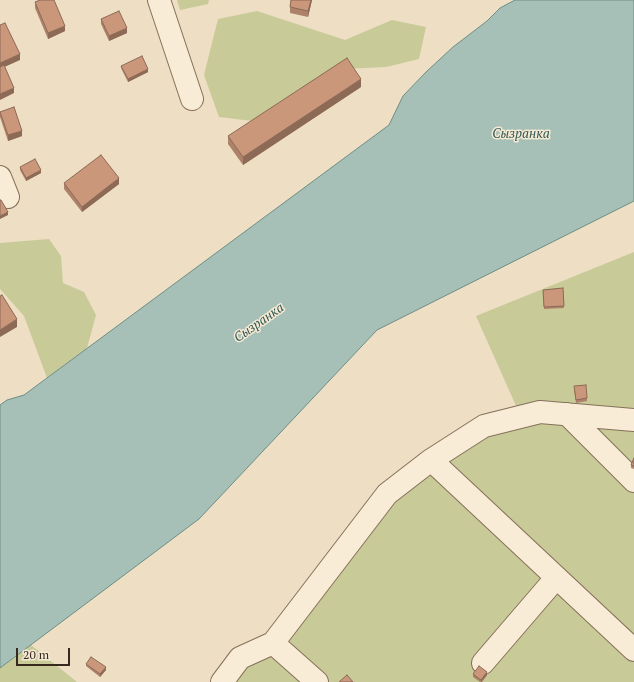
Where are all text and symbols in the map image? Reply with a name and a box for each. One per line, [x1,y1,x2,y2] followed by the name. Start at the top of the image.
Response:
[492,126,550,142] water label: Сызранка
[231,300,287,346] water label: Сызранка
[18,640,72,666] scale bar
[23,647,49,662] text: 20 m

